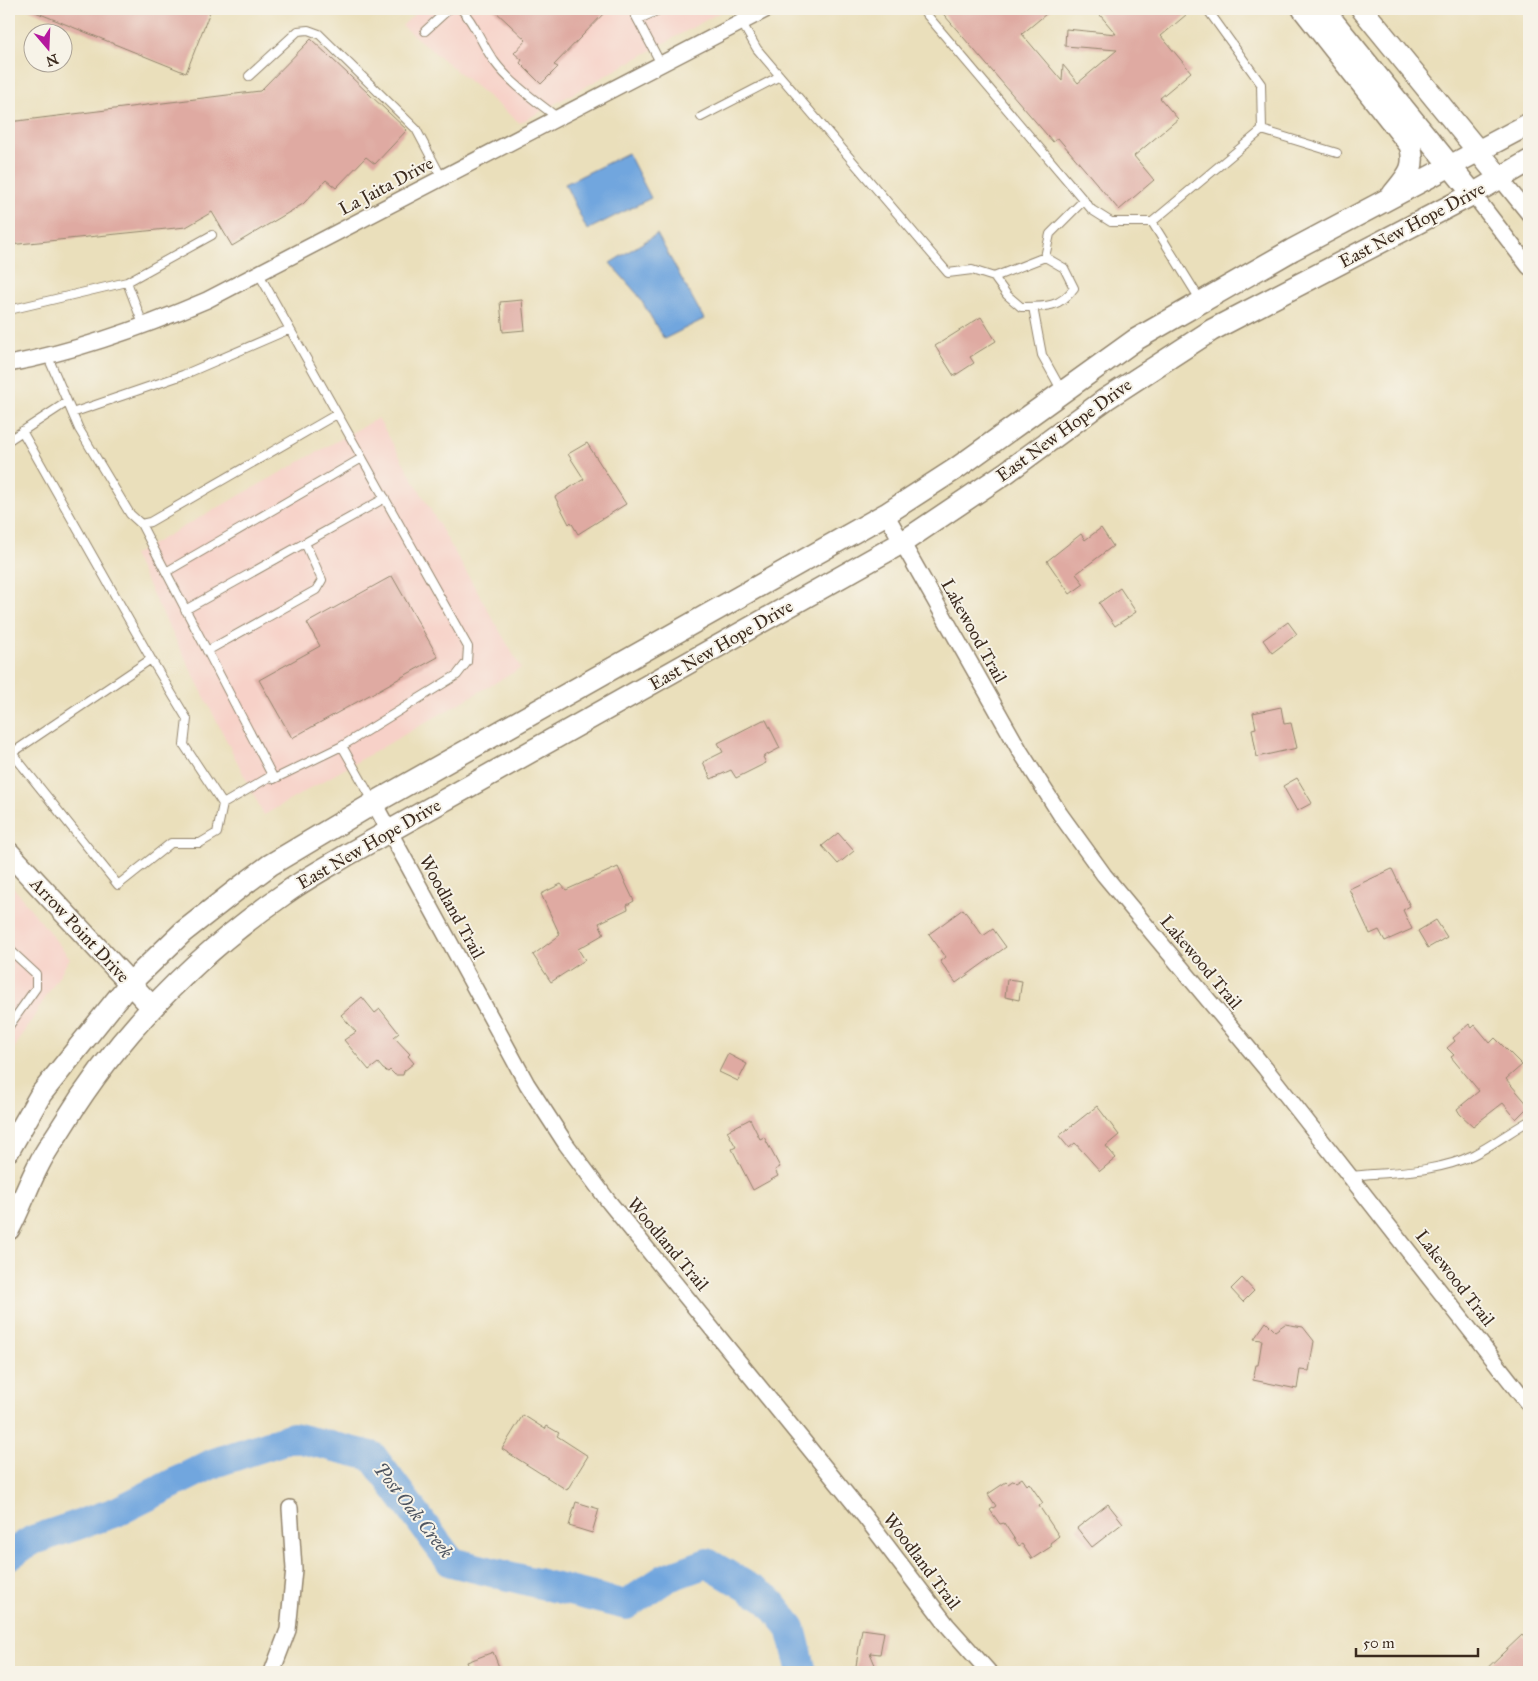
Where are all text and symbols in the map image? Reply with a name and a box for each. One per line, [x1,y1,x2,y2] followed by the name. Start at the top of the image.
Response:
[22,22,72,72] north arrow
[44,50,60,70] text: N
[335,152,437,221] street label: La Jaita Drive
[1335,177,1489,273] street label: East New Hope Drive
[992,373,1136,487] street label: East New Hope Drive
[936,575,1012,687] street label: Lakewood Trail
[645,595,797,695] street label: East New Hope Drive
[293,794,445,894] street label: East New Hope Drive
[415,851,490,963] street label: Woodland Trail
[25,872,134,987] street label: Arrow Point Drive
[1155,911,1247,1013] street label: Lakewood Trail
[623,1193,713,1295] street label: Woodland Trail
[1411,1226,1499,1330] street label: Lakewood Trail
[369,1458,458,1563] water label: Post Oak Creek
[879,1508,965,1614] street label: Woodland Trail
[1356,1626,1478,1658] scale bar
[1363,1634,1395,1652] text: 50 m

